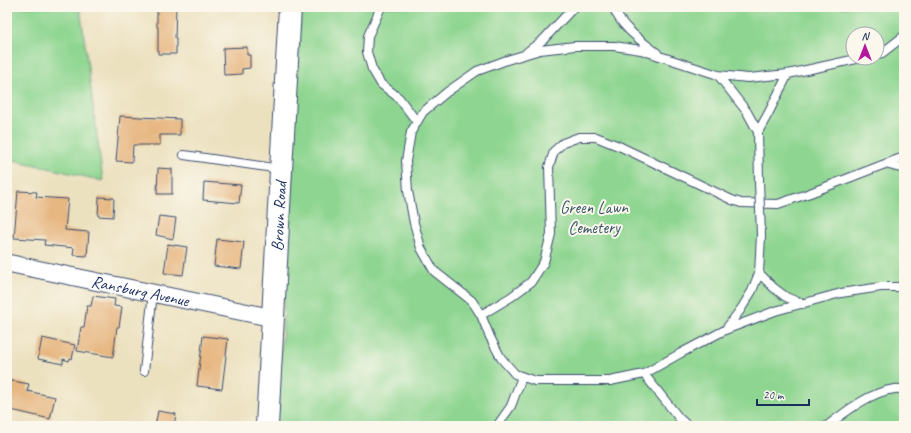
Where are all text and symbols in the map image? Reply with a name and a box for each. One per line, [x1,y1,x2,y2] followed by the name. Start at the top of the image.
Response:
[845,26,885,66] north arrow
[862,29,871,43] text: N
[267,179,292,252] street label: Brown Road
[560,197,629,238] park label: Green Lawn Cemetery
[90,271,192,312] street label: Ransburg Avenue
[757,381,809,407] scale bar
[763,387,785,403] text: 20 m

